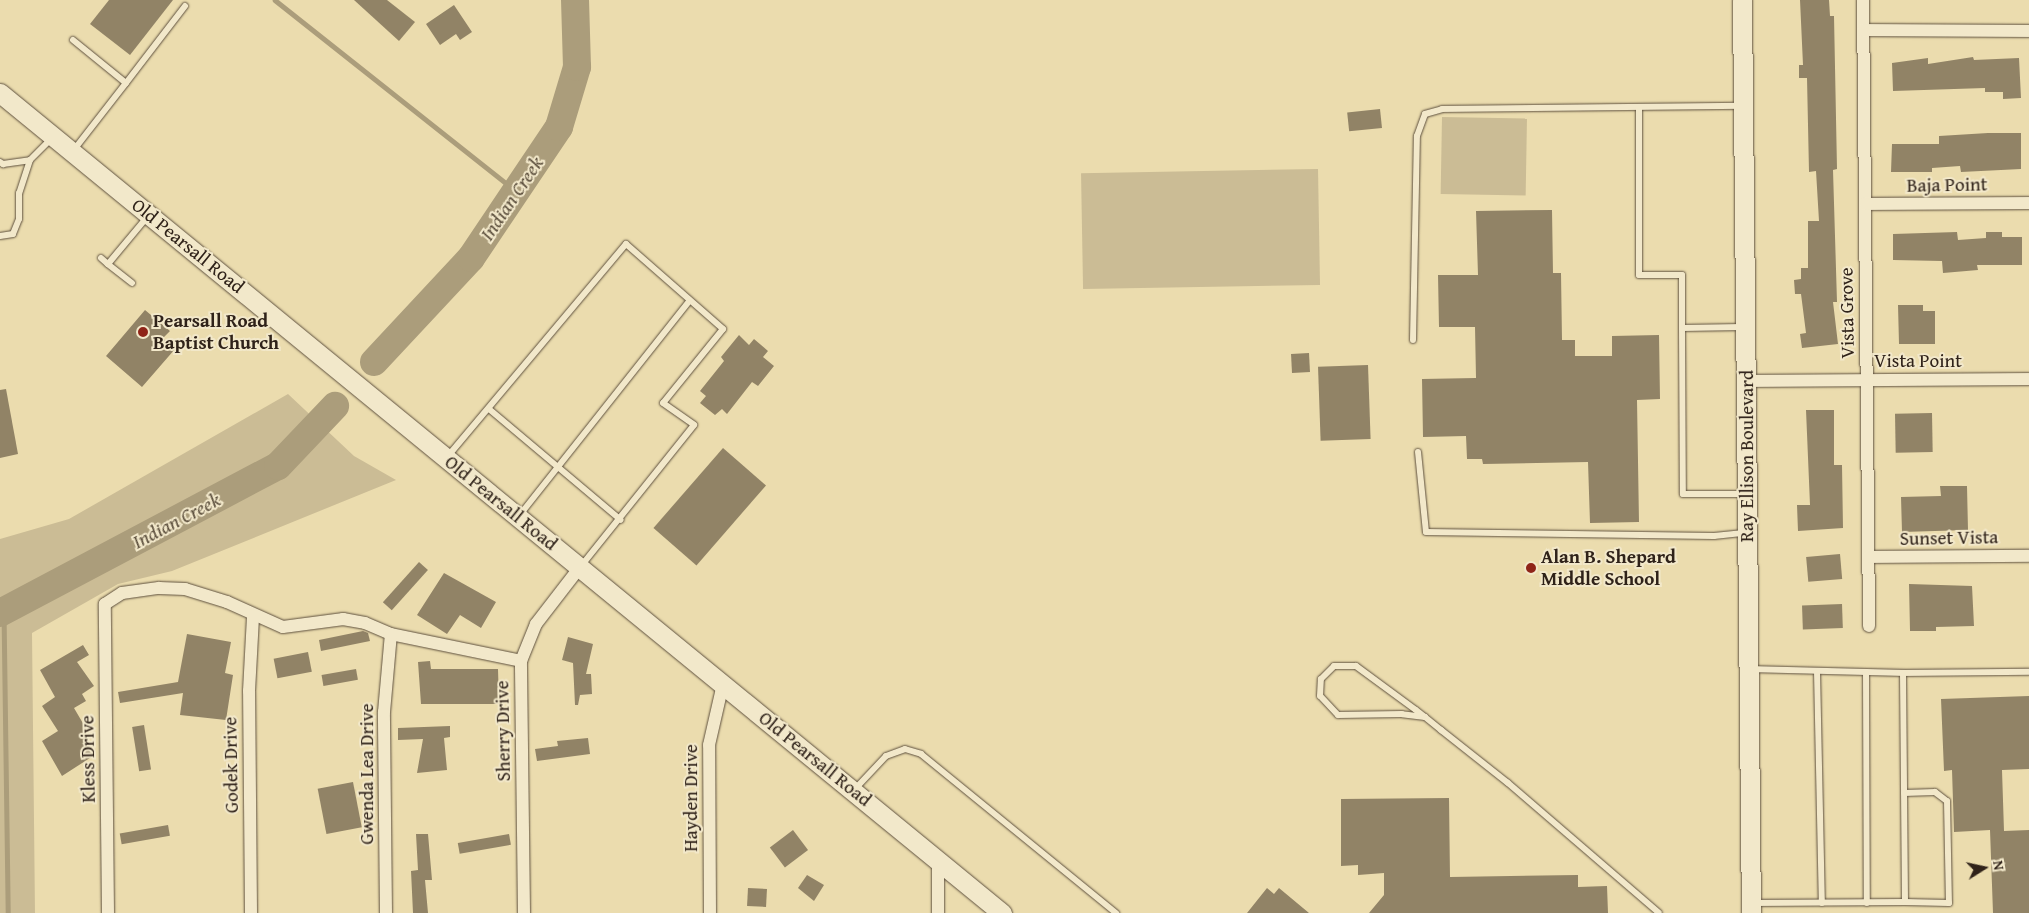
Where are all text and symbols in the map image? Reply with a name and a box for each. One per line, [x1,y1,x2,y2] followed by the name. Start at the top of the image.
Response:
[474,151,548,245] water label: Indian Creek
[1906,173,1988,197] street label: Baja Point
[127,194,249,298] street label: Old Pearsall Road
[1835,267,1859,359] street label: Vista Grove
[153,310,279,354] place label: Pearsall Road Baptist Church
[137,326,149,338] marker: Pearsall Road Baptist Church
[1874,350,1962,372] street label: Vista Point
[1736,370,1758,542] street label: Ray Ellison Boulevard
[440,451,562,555] street label: Old Pearsall Road
[128,487,224,553] water label: Indian Creek
[1900,526,1998,550] street label: Sunset Vista
[1541,546,1676,590] place label: Alan B. Shepard Middle School
[1525,562,1537,574] marker: Alan B. Shepard Middle School
[491,680,515,782] street label: Sherry Drive
[356,703,378,845] street label: Gwenda Lea Drive
[754,707,876,811] street label: Old Pearsall Road
[76,715,100,803] street label: Kless Drive
[219,717,243,813] street label: Godek Drive
[680,744,702,852] street label: Hayden Drive
[1959,843,2009,893] north arrow
[1988,859,2009,872] text: N

